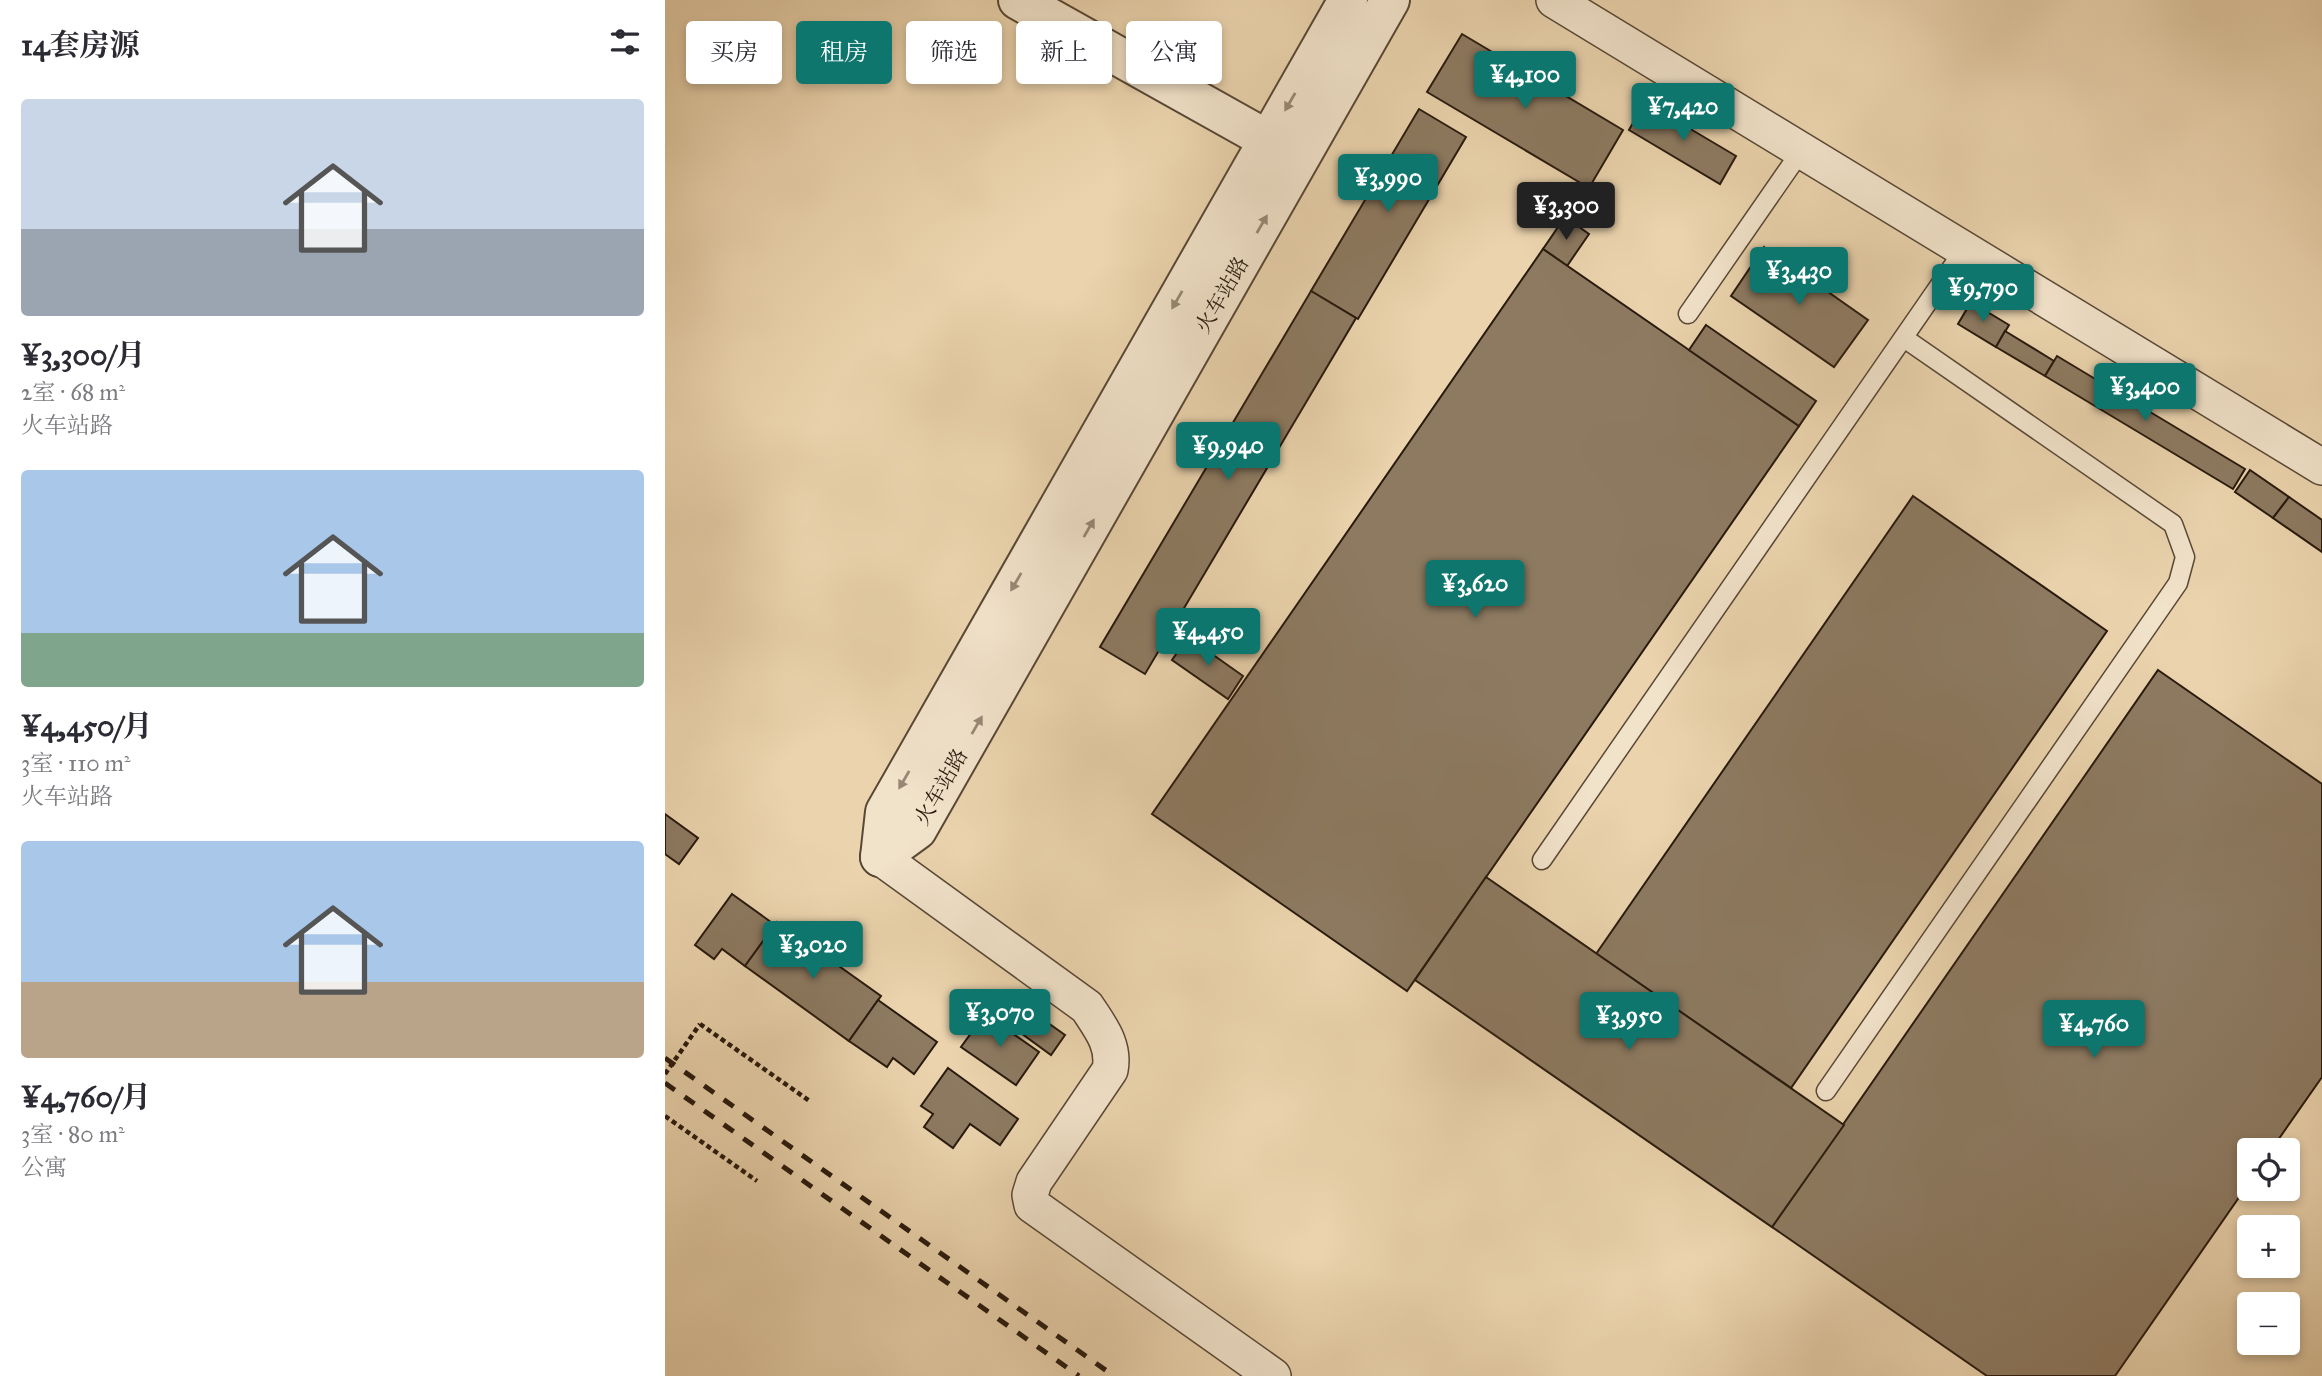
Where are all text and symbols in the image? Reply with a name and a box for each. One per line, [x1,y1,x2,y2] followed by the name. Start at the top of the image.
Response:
[686,21,782,84] chip: 买房
[796,21,892,84] chip: 租房
[906,21,1002,84] chip: 筛选
[1016,21,1112,84] chip: 新上
[1126,21,1222,84] chip: 公寓
[606,23,644,61] icon: filters
[21,27,140,63] text: 14套房源
[1468,52,1582,111] pin: ¥4,100
[1490,60,1560,88] text: ¥4,100
[1626,83,1740,143] pin: ¥7,420
[1284,92,1296,112] one-way arrow
[1648,92,1719,120] text: ¥7,420
[270,145,396,271] icon: home
[1331,154,1445,214] pin: ¥3,990
[1354,163,1422,191] text: ¥3,990
[1509,182,1623,242] pin: ¥3,300
[1533,191,1599,219] text: ¥3,300
[1256,214,1268,233] one-way arrow
[1742,247,1856,307] pin: ¥3,430
[1190,252,1254,338] street label: 火车站路
[1766,256,1832,284] text: ¥3,430
[1926,264,2040,324] pin: ¥9,790
[1948,273,2018,301] text: ¥9,790
[1171,290,1183,309] one-way arrow
[21,337,145,373] text: ¥3,300/月
[2088,364,2202,423] pin: ¥3,400
[2110,372,2180,400] text: ¥3,400
[21,378,125,406] text: 2室 · 68 m²
[21,411,113,439] text: 火车站路
[1171,422,1285,482] pin: ¥9,940
[1192,431,1264,459] text: ¥9,940
[270,516,396,642] icon: home
[1083,518,1095,537] one-way arrow
[1418,560,1532,620] pin: ¥3,620
[1442,569,1508,597] text: ¥3,620
[1010,573,1022,592] one-way arrow
[1151,608,1265,668] pin: ¥4,450
[1172,617,1244,645] text: ¥4,450
[21,708,153,744] text: ¥4,450/月
[971,716,983,735] one-way arrow
[909,744,973,830] street label: 火车站路
[21,749,131,777] text: 3室 · 110 m²
[898,771,910,790] one-way arrow
[21,782,113,810] text: 火车站路
[270,887,396,1013] icon: home
[756,922,870,981] pin: ¥3,020
[779,930,847,958] text: ¥3,020
[943,990,1057,1049] pin: ¥3,070
[1572,992,1686,1052] pin: ¥3,950
[965,998,1035,1026] text: ¥3,070
[2037,1000,2151,1060] pin: ¥4,760
[1596,1001,1662,1029] text: ¥3,950
[2059,1009,2129,1037] text: ¥4,760
[21,1079,151,1115] text: ¥4,760/月
[21,1120,125,1148] text: 3室 · 80 m²
[2237,1138,2300,1355] map controls
[2237,1138,2300,1201] button: locate
[21,1153,67,1181] text: 公寓
[2237,1215,2300,1278] button: +
[2237,1292,2300,1355] button: −

